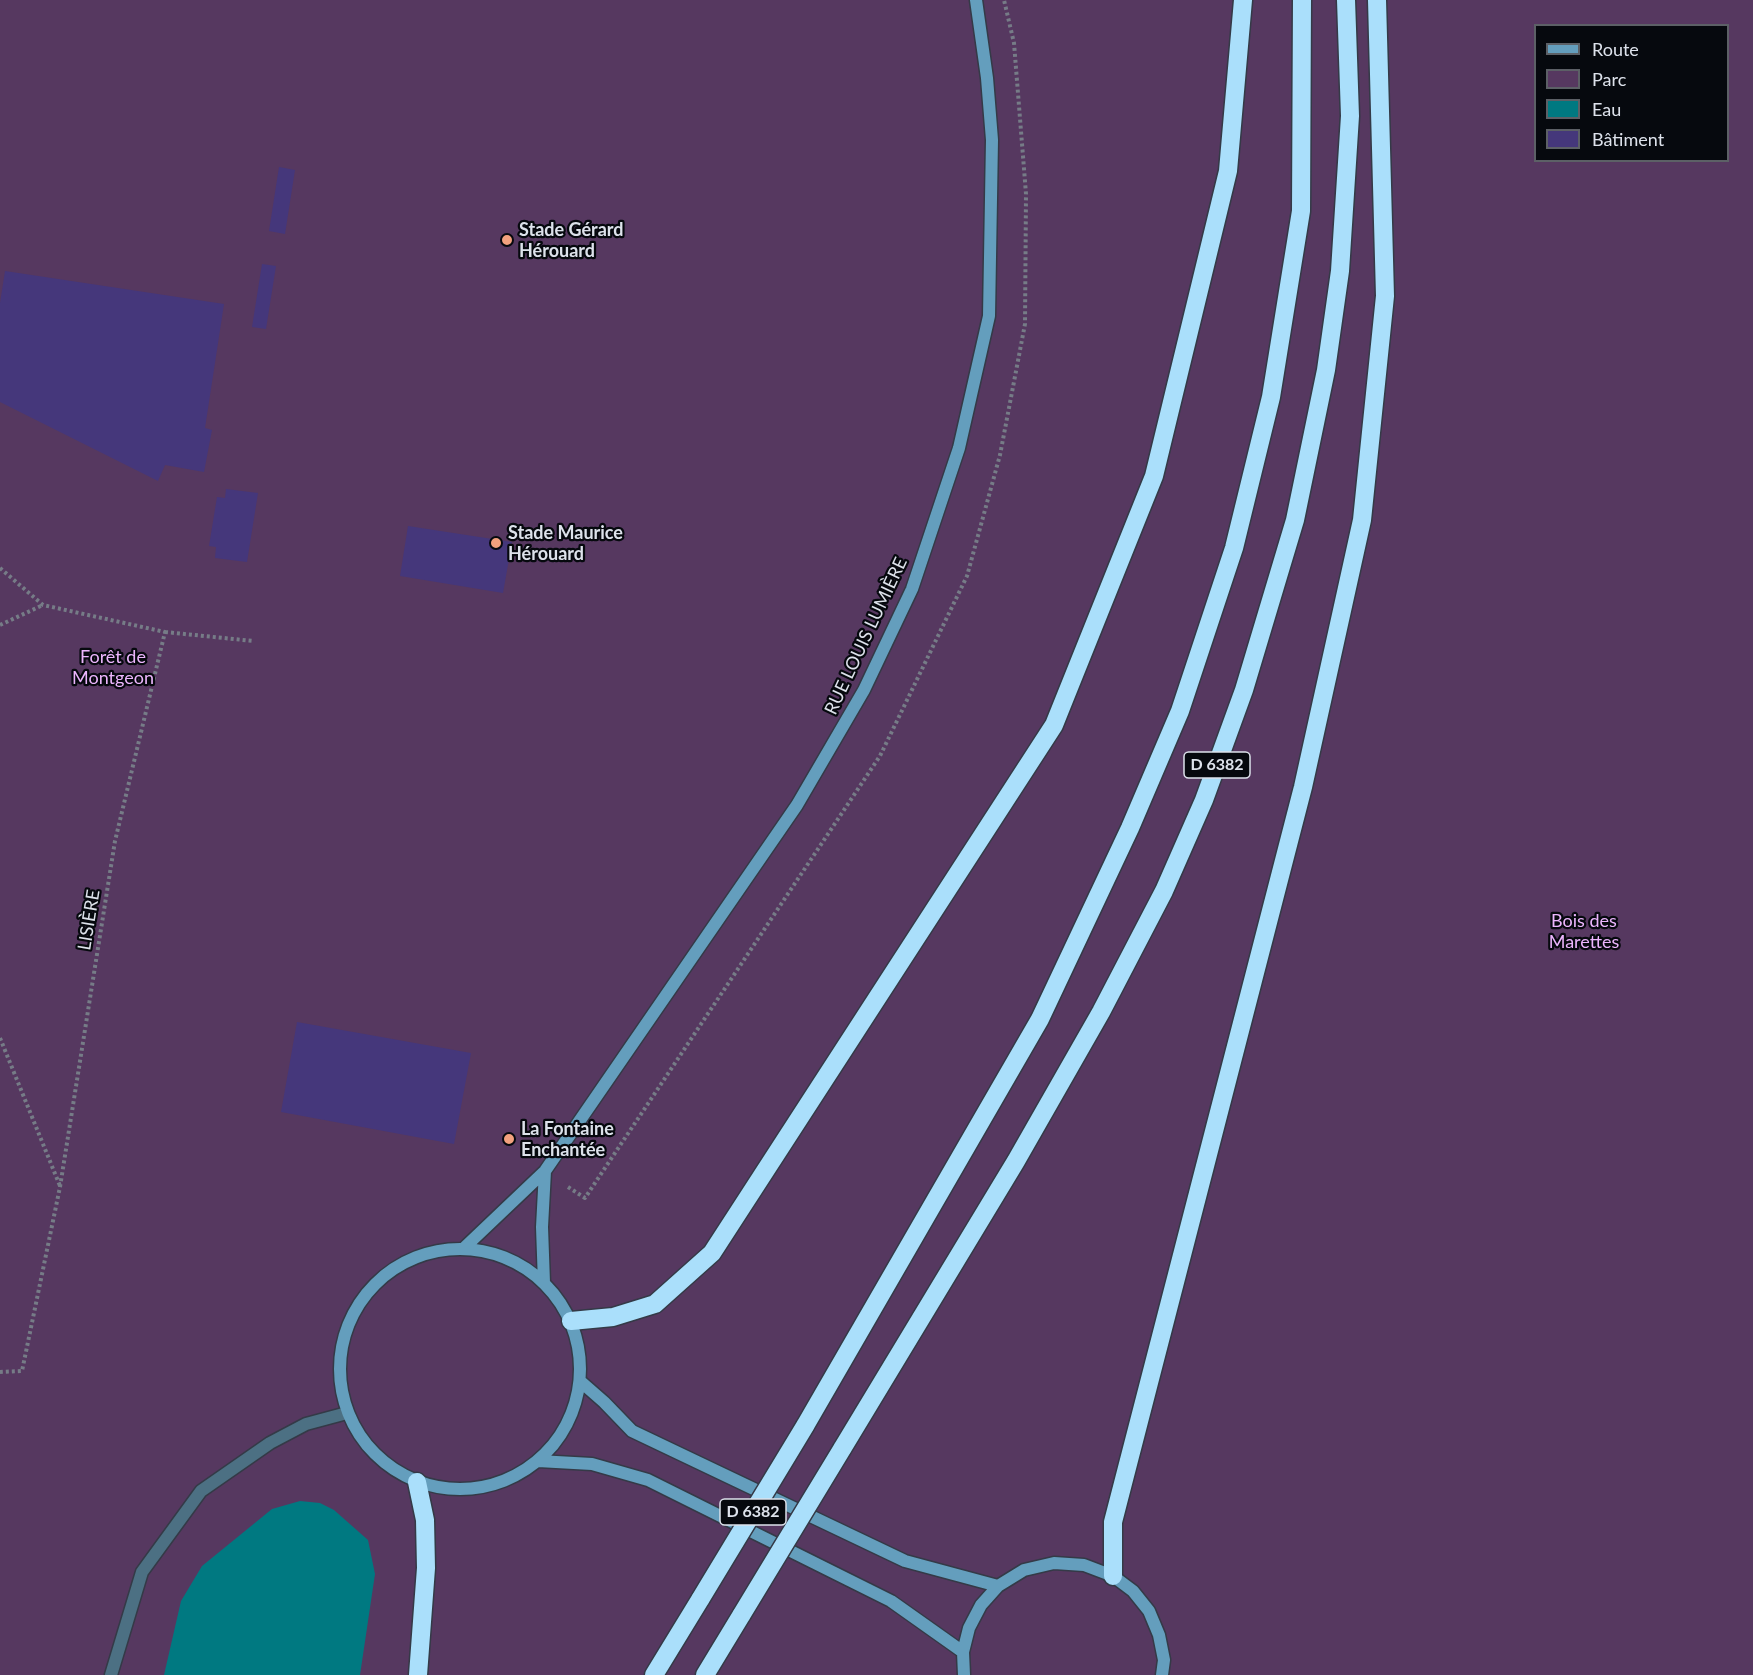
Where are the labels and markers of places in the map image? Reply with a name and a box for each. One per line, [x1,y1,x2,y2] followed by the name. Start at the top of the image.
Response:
[519,219,623,262] place label: Stade Gérard Hérouard
[500,233,514,247] marker: Stade Gérard Hérouard
[508,522,623,564] place label: Stade Maurice Hérouard
[489,536,503,550] marker: Stade Maurice Hérouard
[521,1118,614,1160] place label: La Fontaine Enchantée
[502,1132,516,1146] marker: La Fontaine Enchantée

